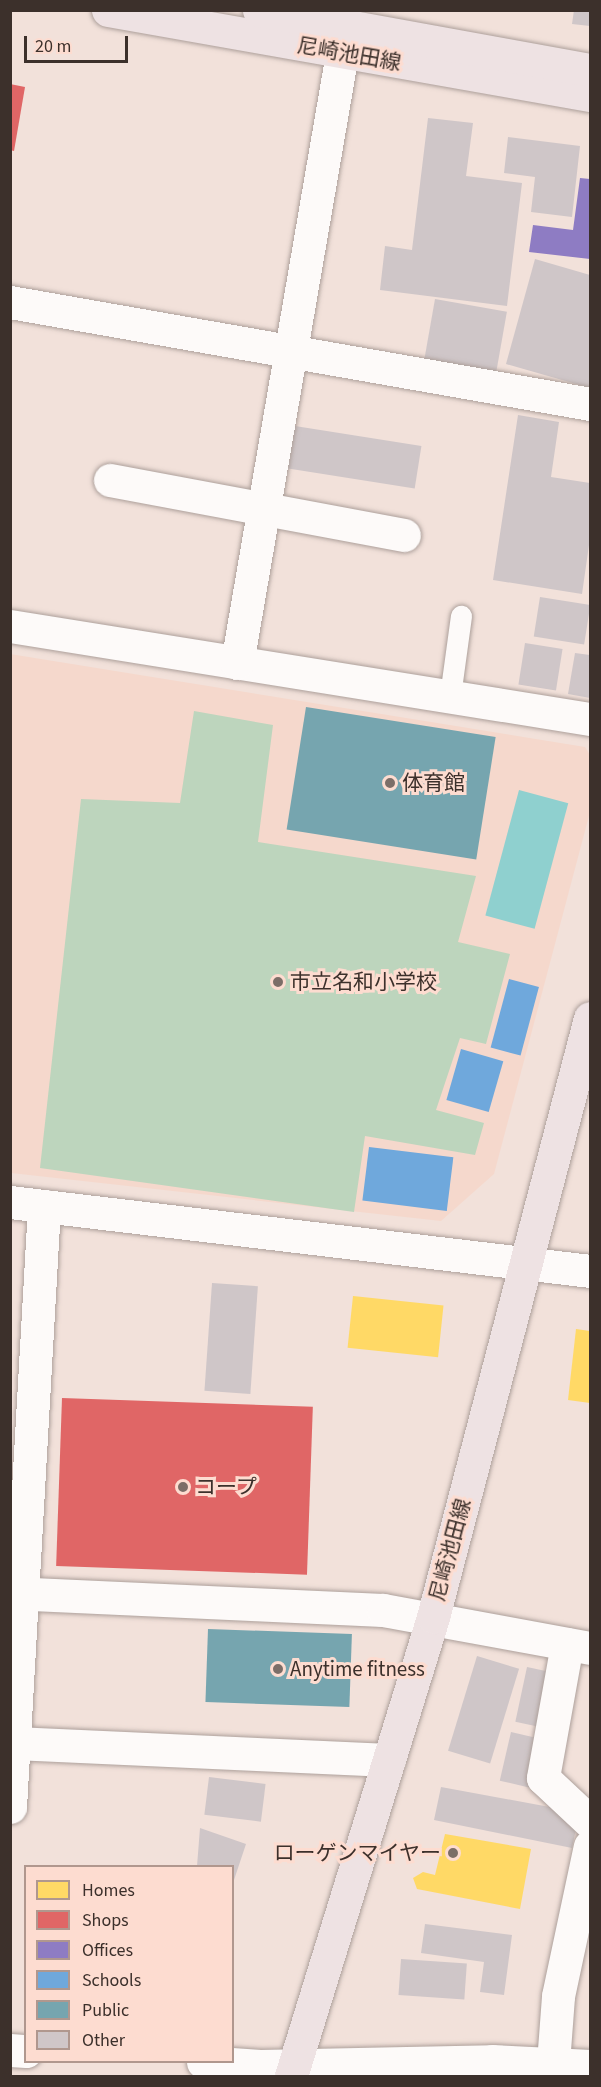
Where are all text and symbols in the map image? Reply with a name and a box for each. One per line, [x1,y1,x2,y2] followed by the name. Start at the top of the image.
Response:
[27,24,130,62] scale bar
[295,32,403,76] street label: 尼崎池田線
[35,34,71,59] text: 20 m
[402,770,465,796] place label: 体育館
[383,776,397,790] marker: 体育館
[290,969,437,995] place label: 市立名和小学校
[271,975,285,989] marker: 市立名和小学校
[195,1474,258,1500] place label: コープ
[176,1480,190,1494] marker: コープ
[424,1496,476,1604] street label: 尼崎池田線
[290,1656,425,1682] place label: Anytime fitness
[271,1662,285,1676] marker: Anytime fitness
[273,1840,441,1866] place label: ローゲンマイヤー
[446,1846,460,1860] marker: ローゲンマイヤー
[24,1865,234,2063] legend
[82,1878,135,1903] text: Homes
[82,1908,129,1933] text: Shops
[82,1938,133,1963] text: Offices
[82,1968,141,1993] text: Schools
[82,1998,129,2023] text: Public
[82,2028,125,2053] text: Other

